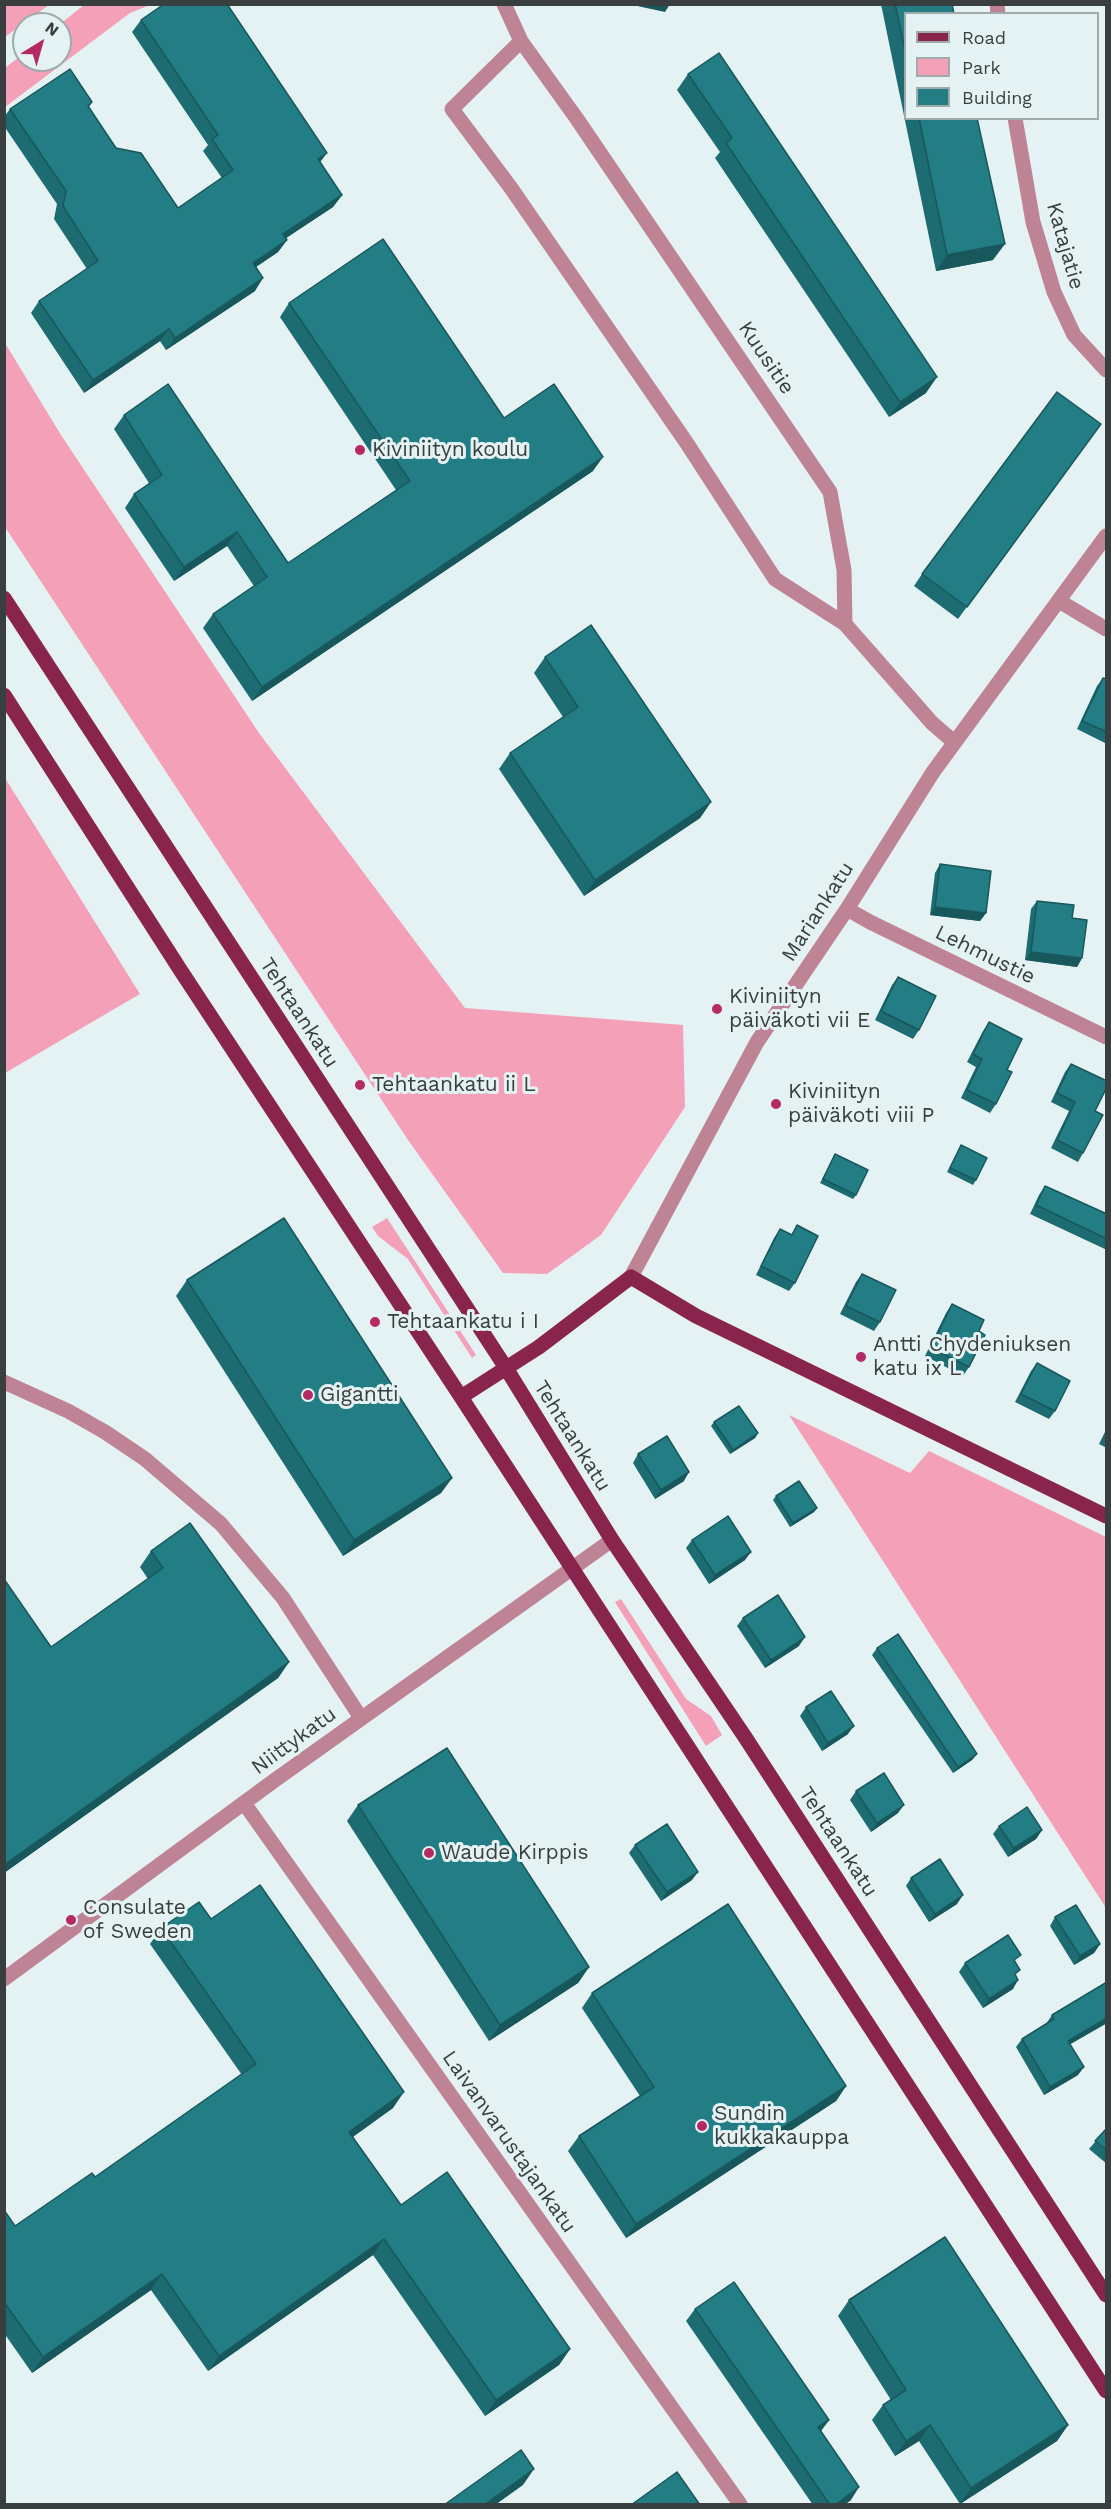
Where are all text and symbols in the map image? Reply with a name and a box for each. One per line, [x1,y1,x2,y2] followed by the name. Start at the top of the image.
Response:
[12,12,72,72] north arrow
[904,12,1099,120] legend
[41,18,62,40] text: N
[962,27,1006,48] text: Road
[962,57,1001,78] text: Park
[962,87,1032,108] text: Building
[1041,200,1089,292] street label: Katajatie
[733,317,799,399] street label: Kuusitie
[372,437,528,463] place label: Kiviniityn koulu
[353,443,367,457] marker: Kiviniityn koulu
[776,857,860,967] street label: Mariankatu
[931,920,1039,990] street label: Lehmustie
[254,953,344,1073] street label: Tehtaankatu
[729,984,870,1034] place label: Kiviniityn päiväkoti vii E
[710,1002,724,1016] marker: Kiviniityn päiväkoti vii E
[372,1072,536,1098] place label: Tehtaankatu ii L
[353,1078,367,1092] marker: Tehtaankatu ii L
[788,1079,934,1129] place label: Kiviniityn päiväkoti viii P
[769,1097,783,1111] marker: Kiviniityn päiväkoti viii P
[387,1309,539,1335] place label: Tehtaankatu i I
[368,1315,382,1329] marker: Tehtaankatu i I
[873,1332,1071,1382] place label: Antti Chydeniuksen katu ix L
[854,1350,868,1364] marker: Antti Chydeniuksen katu ix L
[528,1376,616,1496] street label: Tehtaankatu
[320,1382,399,1408] place label: Gigantti
[301,1388,315,1402] marker: Gigantti
[247,1702,341,1780] street label: Niittykatu
[793,1782,883,1902] street label: Tehtaankatu
[441,1840,589,1866] place label: Waude Kirppis
[422,1846,436,1860] marker: Waude Kirppis
[83,1895,192,1945] place label: Consulate of Sweden
[64,1913,78,1927] marker: Consulate of Sweden
[437,2046,581,2238] street label: Laivanvarustajankatu
[714,2101,849,2151] place label: Sundin kukkakauppa
[695,2119,709,2133] marker: Sundin kukkakauppa

